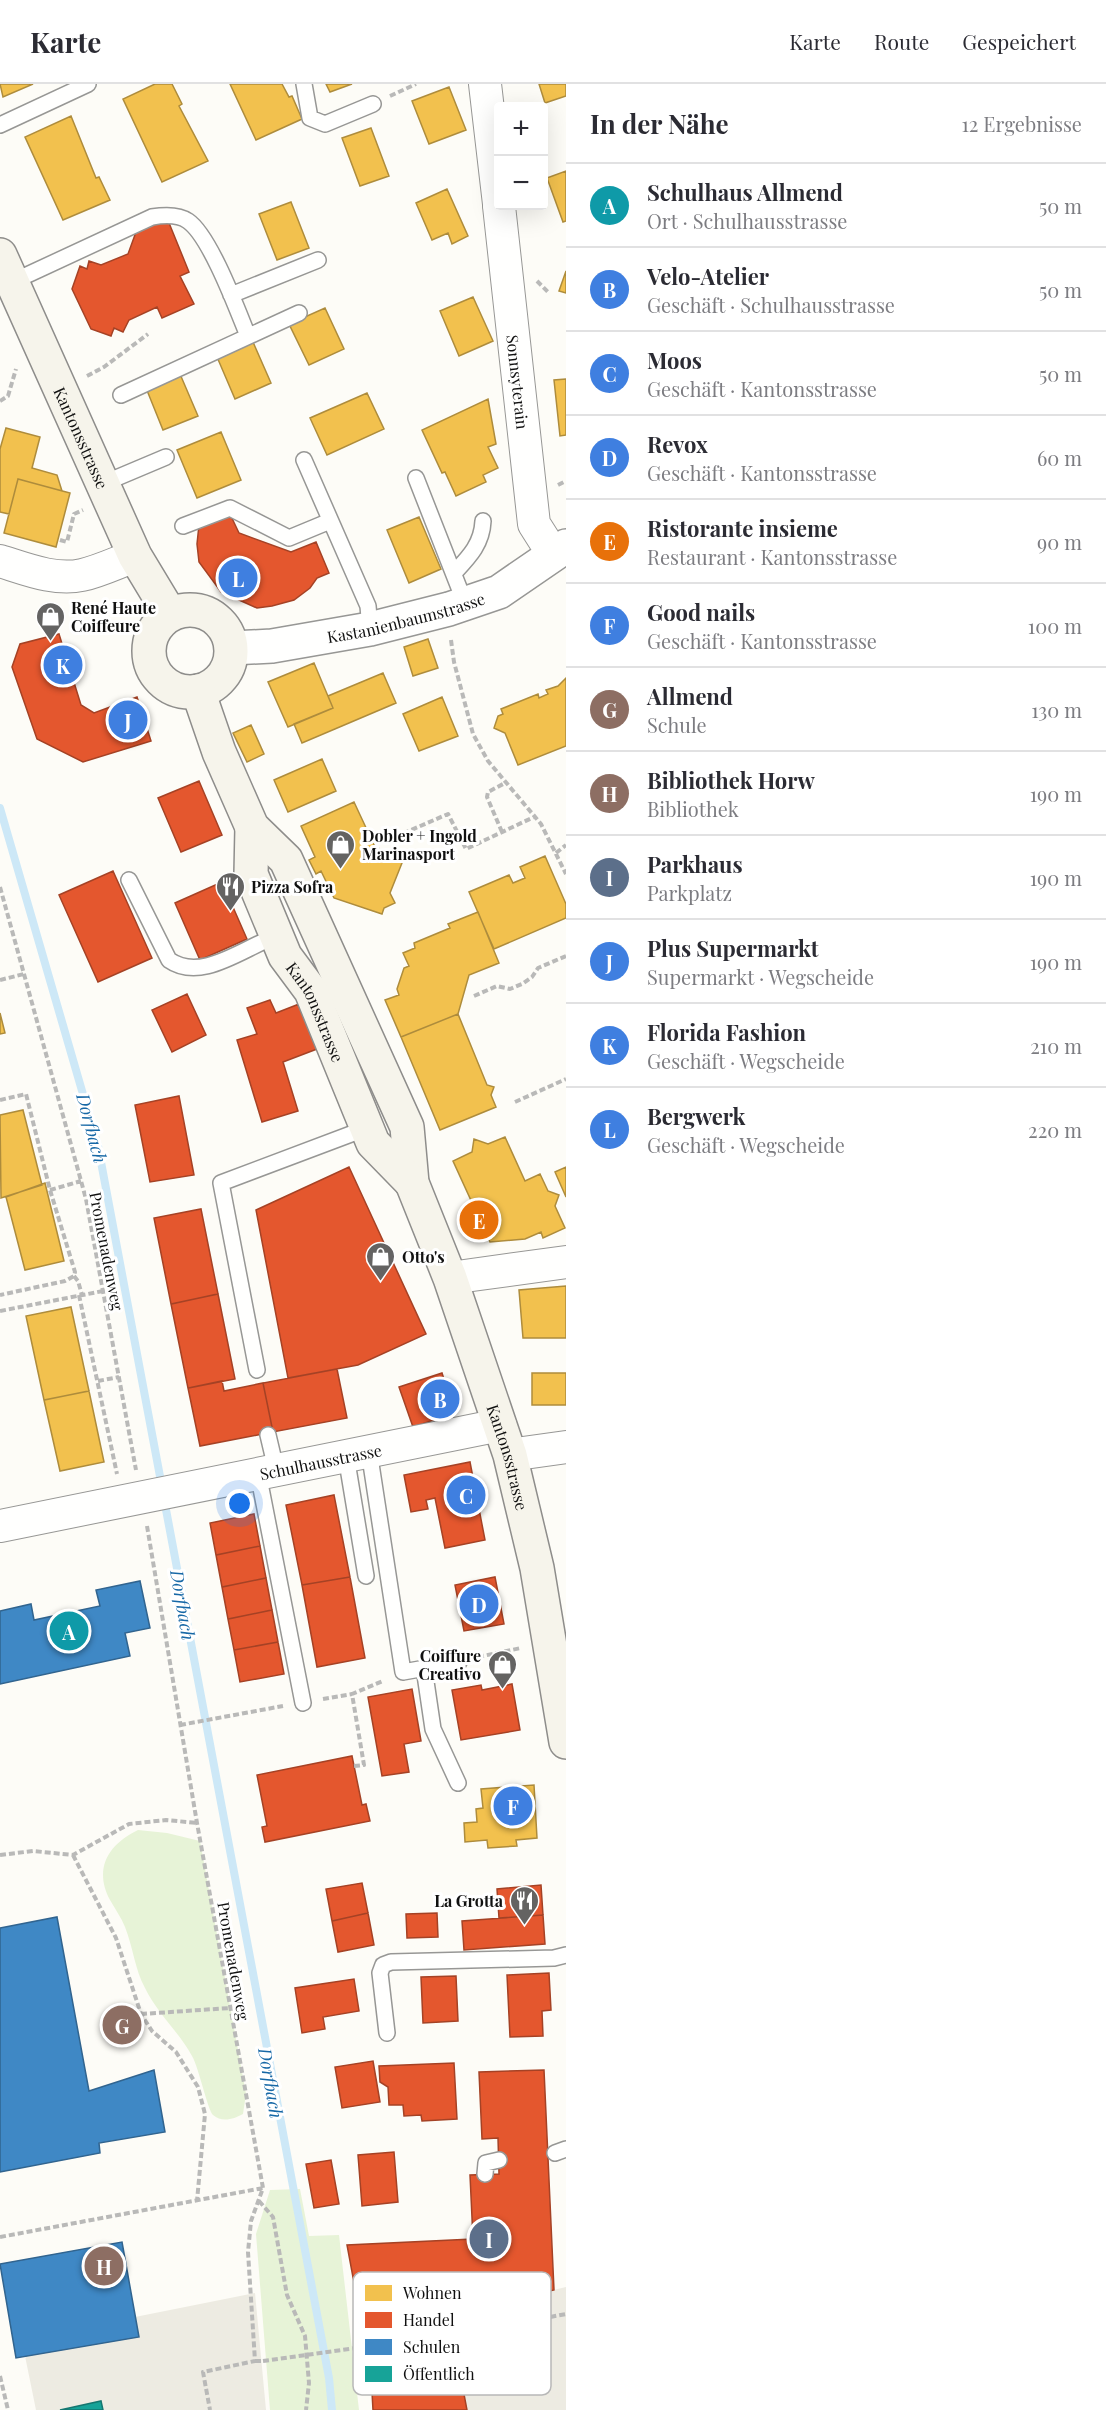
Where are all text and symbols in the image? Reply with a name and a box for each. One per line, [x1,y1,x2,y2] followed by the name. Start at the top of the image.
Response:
[30,23,101,60] text: Karte
[789,27,841,55] text: Karte
[874,27,929,55] text: Route
[962,27,1076,55] text: Gespeichert
[494,102,548,210] map controls
[494,102,548,156] button: +
[590,106,729,141] text: In der Nähe
[961,110,1082,137] text: 12 Ergebnisse
[494,156,548,210] button: −
[647,177,843,207] text: Schulhaus Allmend
[603,192,616,219] text: A
[1039,192,1082,219] text: 50 m
[647,207,847,234] text: Ort · Schulhausstrasse
[647,261,769,291] text: Velo-Atelier
[603,276,616,303] text: B
[1039,276,1082,303] text: 50 m
[647,291,895,318] text: Geschäft · Schulhausstrasse
[503,334,534,431] street label: Sonnsyterain
[647,345,702,375] text: Moos
[602,360,617,387] text: C
[1039,360,1082,387] text: 50 m
[647,375,877,402] text: Geschäft · Kantonsstrasse
[50,383,114,492] street label: Kantonsstrasse
[647,429,708,459] text: Revox
[602,444,617,471] text: D
[1037,444,1082,471] text: 60 m
[647,459,877,486] text: Geschäft · Kantonsstrasse
[647,513,838,543] text: Ristorante insieme
[603,528,616,555] text: E
[1037,528,1082,555] text: 90 m
[647,543,897,570] text: Restaurant · Kantonsstrasse
[218,556,258,600] pin: L
[325,587,487,647] street label: Kastanienbaumstrasse
[71,597,156,636] place label: René Haute Coiffeure
[647,597,755,627] text: Good nails
[34,600,66,642] shop icon: René Haute Coiffeure
[604,612,615,639] text: F
[1028,612,1082,639] text: 100 m
[647,627,877,654] text: Geschäft · Kantonsstrasse
[44,642,82,688] pin: K
[647,681,733,711] text: Allmend
[602,696,617,723] text: G
[1031,696,1082,723] text: 130 m
[108,698,148,742] pin: J
[647,711,707,738] text: Schule
[647,765,815,795] text: Bibliothek Horw
[602,780,618,807] text: H
[1030,780,1082,807] text: 190 m
[647,795,739,822] text: Bibliothek
[362,825,477,864] place label: Dobler + Ingold Marinasport
[325,828,357,870] shop icon: Dobler + Ingold Marinasport
[647,849,743,879] text: Parkhaus
[606,864,613,891] text: I
[1030,864,1082,891] text: 190 m
[214,870,246,912] restaurant icon: Pizza Sofra
[251,876,334,897] place label: Pizza Sofra
[647,879,732,906] text: Parkplatz
[647,933,819,963] text: Plus Supermarkt
[606,948,613,975] text: J
[1030,948,1082,975] text: 190 m
[282,957,349,1065] street label: Kantonsstrasse
[647,963,874,990] text: Supermarkt · Wegscheide
[647,1017,806,1047] text: Florida Fashion
[602,1032,617,1059] text: K
[1030,1032,1082,1059] text: 210 m
[647,1047,845,1074] text: Geschäft · Wegscheide
[71,1090,113,1166] water label: Dorfbach
[647,1101,745,1131] text: Bergwerk
[603,1116,616,1143] text: L
[1028,1116,1082,1143] text: 220 m
[647,1131,845,1158] text: Geschäft · Wegscheide
[85,1190,129,1313] street label: Promenadenweg
[460,1198,498,1242] pin: E
[365,1240,397,1282] shop icon: Otto's
[402,1246,445,1267] place label: Otto's
[420,1376,460,1422] pin: B
[483,1401,533,1512] street label: Kantonsstrasse
[258,1439,383,1484] street label: Schulhausstrasse
[446,1472,486,1518] pin: C
[225,1489,254,1518] your location
[165,1567,201,1642] water label: Dorfbach
[460,1582,498,1627] pin: D
[50,1608,88,1654] pin: A
[419,1645,481,1684] place label: Coiffure Creativo
[486,1648,518,1690] shop icon: Coiffure Creativo
[494,1784,532,1828] pin: F
[508,1884,540,1926] restaurant icon: La Grotta
[434,1890,504,1911] place label: La Grotta
[213,1900,255,2023] street label: Promenadenweg
[102,2002,142,2048] pin: G
[253,2045,289,2120] water label: Dorfbach
[470,2216,508,2262] pin: I
[84,2244,124,2288] pin: H
[353,2272,551,2395] legend
[402,2282,462,2303] text: Wohnen
[403,2309,455,2330] text: Handel
[403,2336,461,2357] text: Schulen
[403,2363,475,2384] text: Öffentlich

